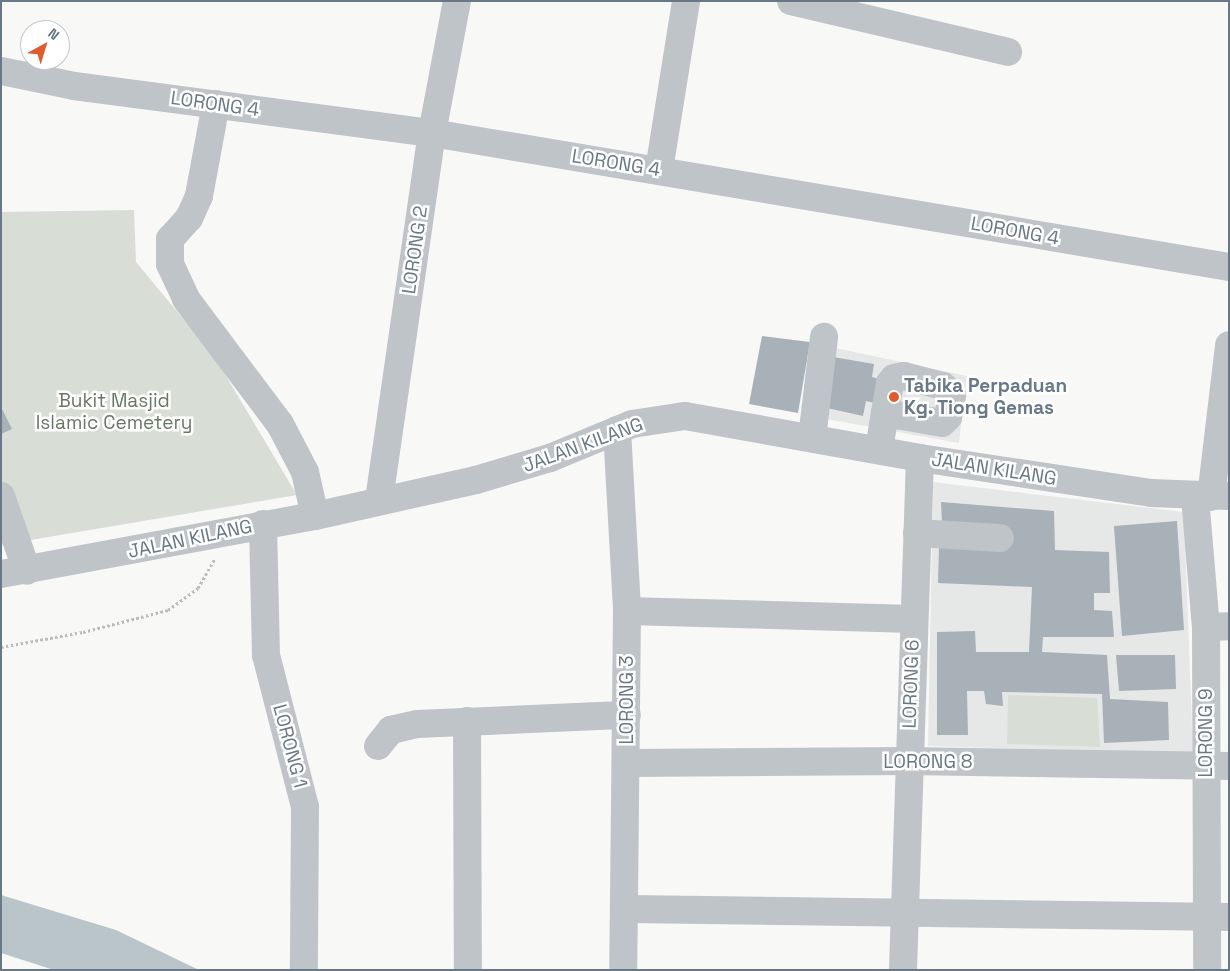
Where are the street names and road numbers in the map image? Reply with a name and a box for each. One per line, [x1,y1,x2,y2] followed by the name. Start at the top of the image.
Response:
[169,86,261,122] street label: LORONG 4
[570,145,662,181] street label: LORONG 4
[398,204,432,296] street label: LORONG 2
[969,212,1061,250] street label: LORONG 4
[520,413,646,477] street label: JALAN KILANG
[930,448,1058,490] street label: JALAN KILANG
[126,515,254,563] street label: JALAN KILANG
[898,639,924,729] street label: LORONG 6
[616,656,638,744] street label: LORONG 3
[1195,688,1217,778] street label: LORONG 9
[268,702,312,790] street label: LORONG 1
[883,751,973,773] street label: LORONG 8

